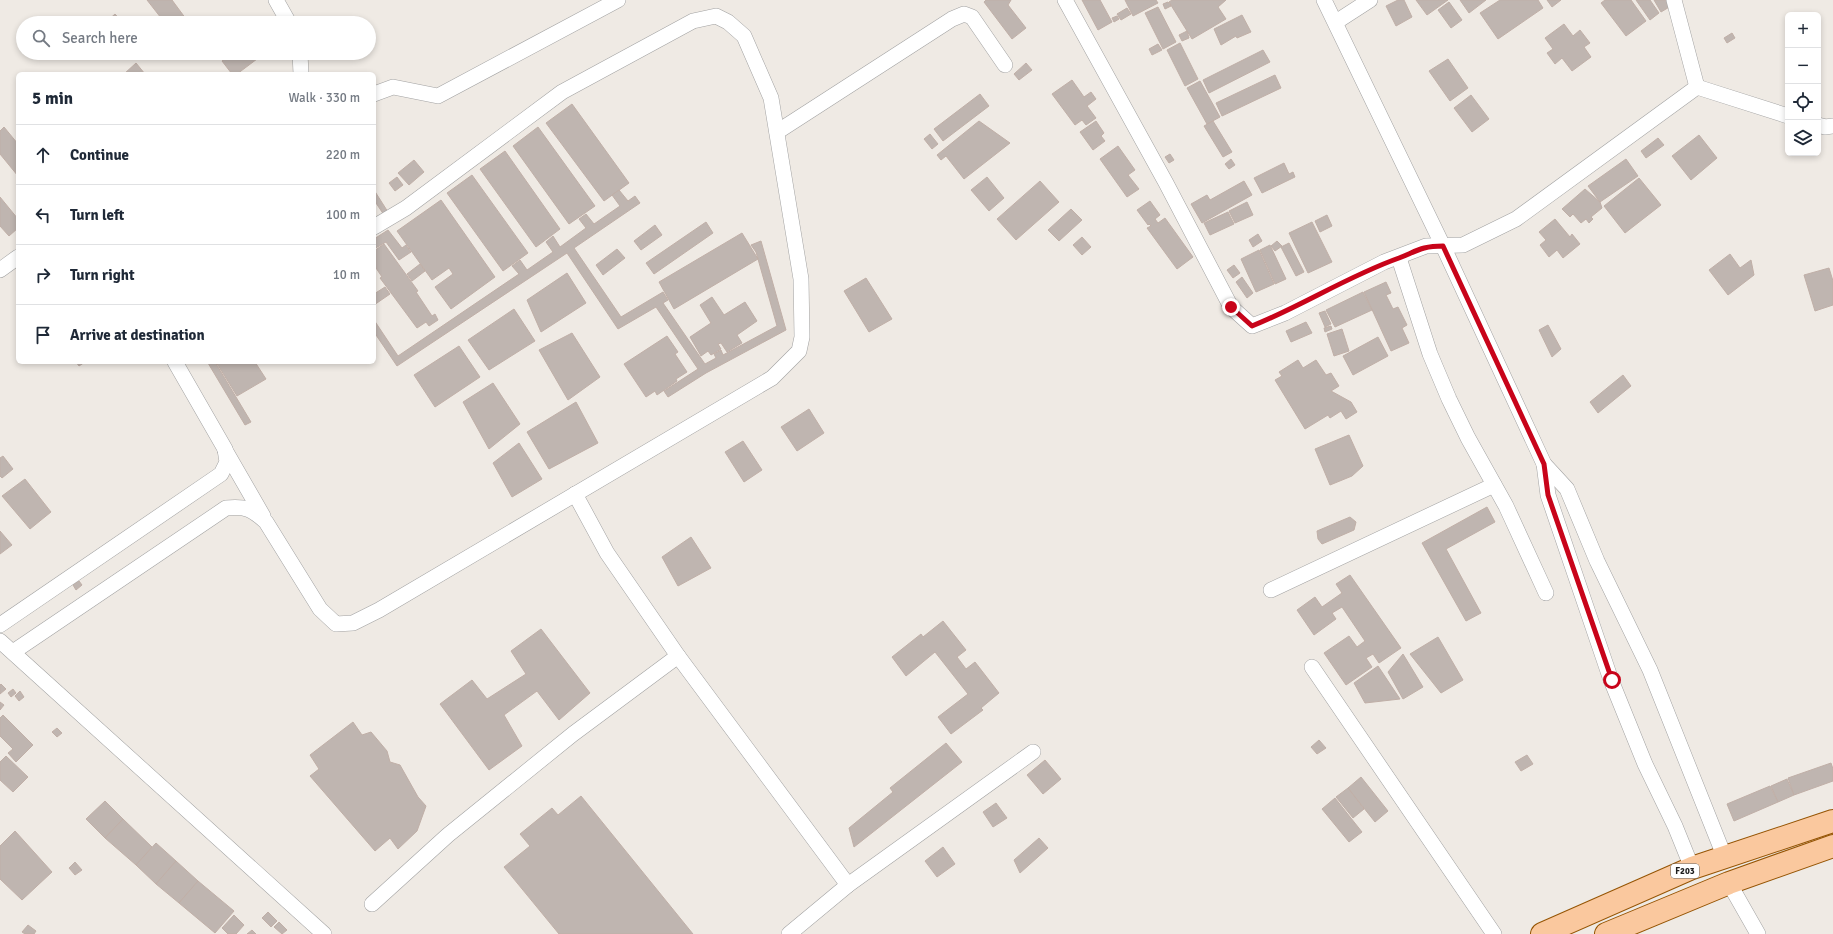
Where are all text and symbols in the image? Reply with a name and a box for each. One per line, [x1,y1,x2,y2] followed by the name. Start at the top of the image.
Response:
[1785,12,1821,156] map controls
[1785,12,1821,48] button: +
[16,16,376,60] search box
[30,27,52,49] icon: search
[62,29,138,47] text: Search here
[1785,48,1821,84] button: −
[1785,84,1821,120] button: locate
[32,88,73,109] text: 5 min
[289,90,360,106] text: Walk · 330 m
[1785,120,1821,156] button: layers
[32,144,54,166] icon: ahead
[70,146,129,164] text: Continue
[326,147,360,163] text: 220 m
[32,204,54,226] icon: left
[70,206,124,224] text: Turn left
[326,207,360,223] text: 100 m
[32,264,54,286] icon: right
[70,266,135,284] text: Turn right
[333,267,360,283] text: 10 m
[1222,298,1240,316] route end
[32,324,54,346] icon: arrive
[70,326,205,344] text: Arrive at destination
[1603,671,1621,689] route start
[1671,864,1699,878] road number: F203

